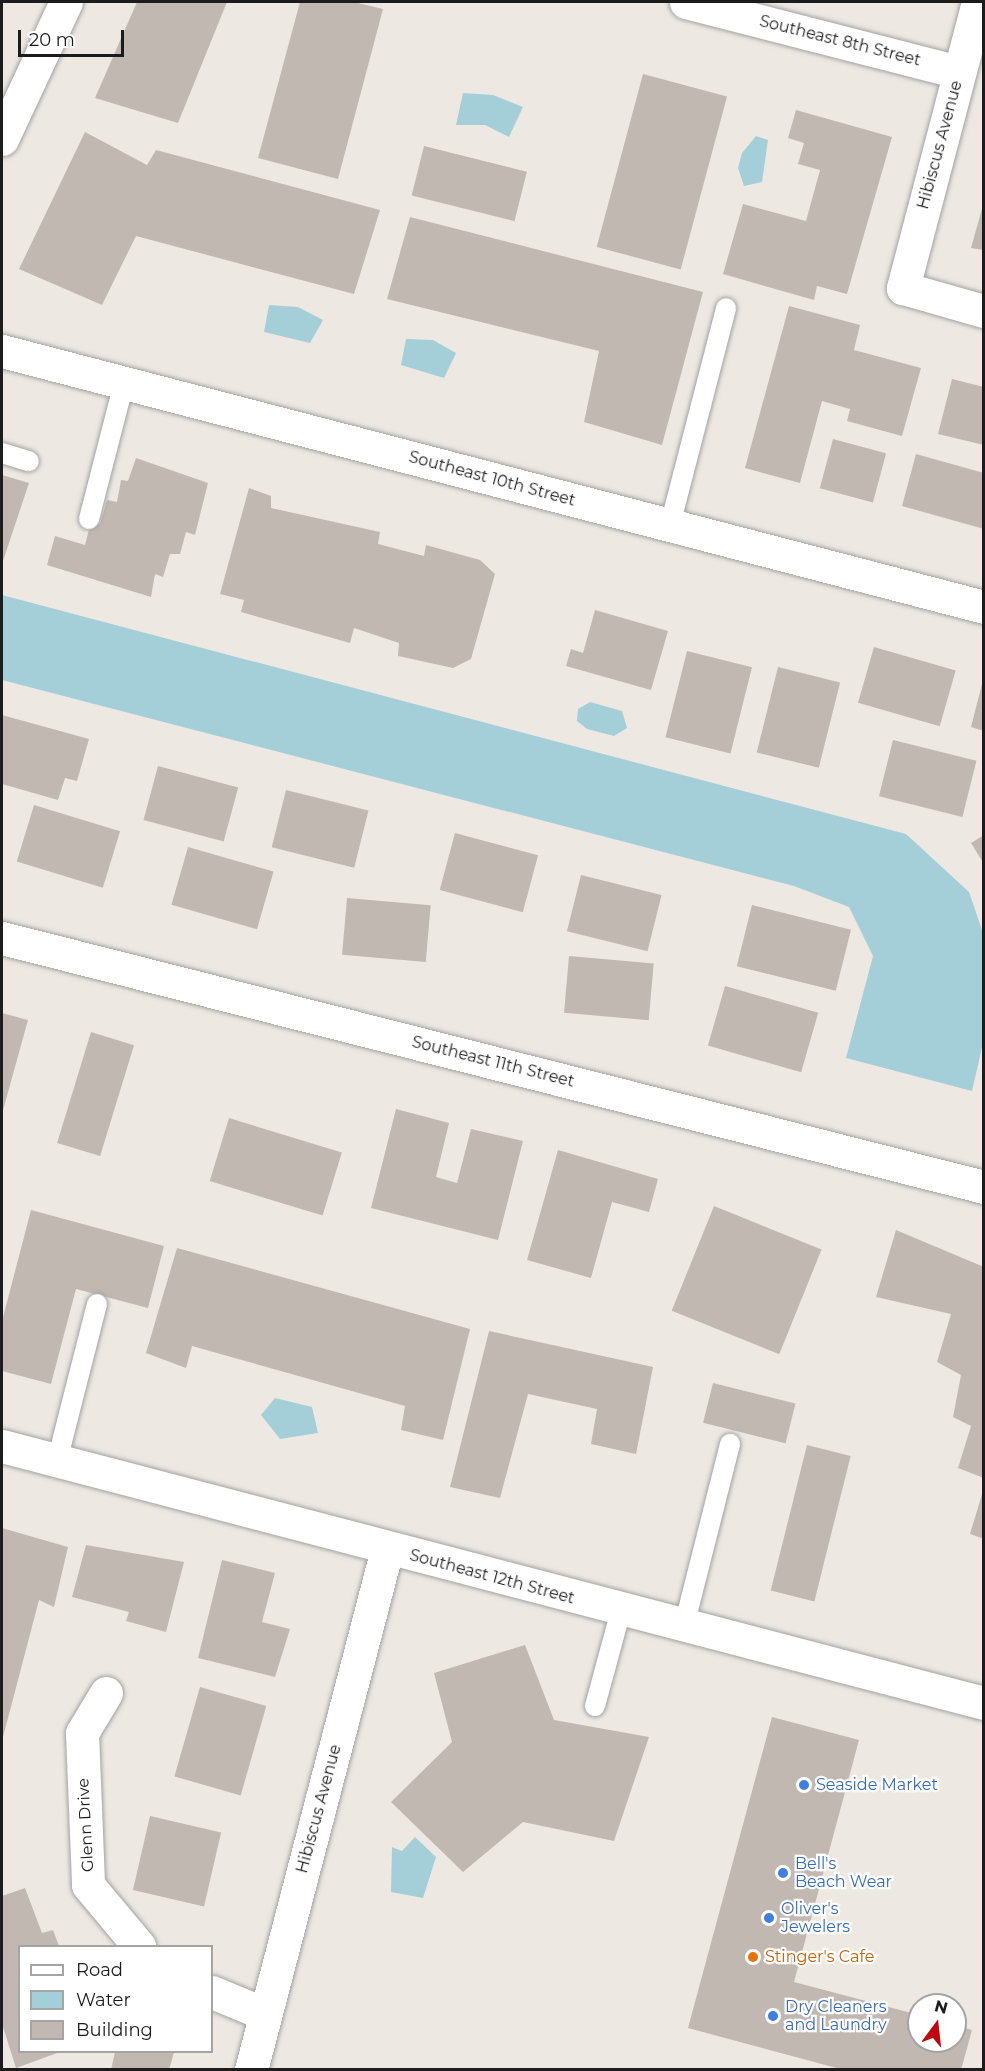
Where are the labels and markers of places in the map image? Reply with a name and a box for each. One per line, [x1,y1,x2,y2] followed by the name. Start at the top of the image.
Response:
[816,1775,938,1795] place label: Seaside Market
[797,1778,811,1792] marker: Seaside Market
[795,1854,892,1892] place label: Bell's Beach Wear
[776,1866,790,1880] marker: Bell's Beach Wear
[781,1899,850,1937] place label: Oliver's Jewelers
[762,1911,776,1925] marker: Oliver's Jewelers
[765,1947,874,1967] place label: Stinger's Cafe
[746,1950,760,1964] marker: Stinger's Cafe
[785,1997,887,2035] place label: Dry Cleaners and Laundry
[766,2009,780,2023] marker: Dry Cleaners and Laundry

